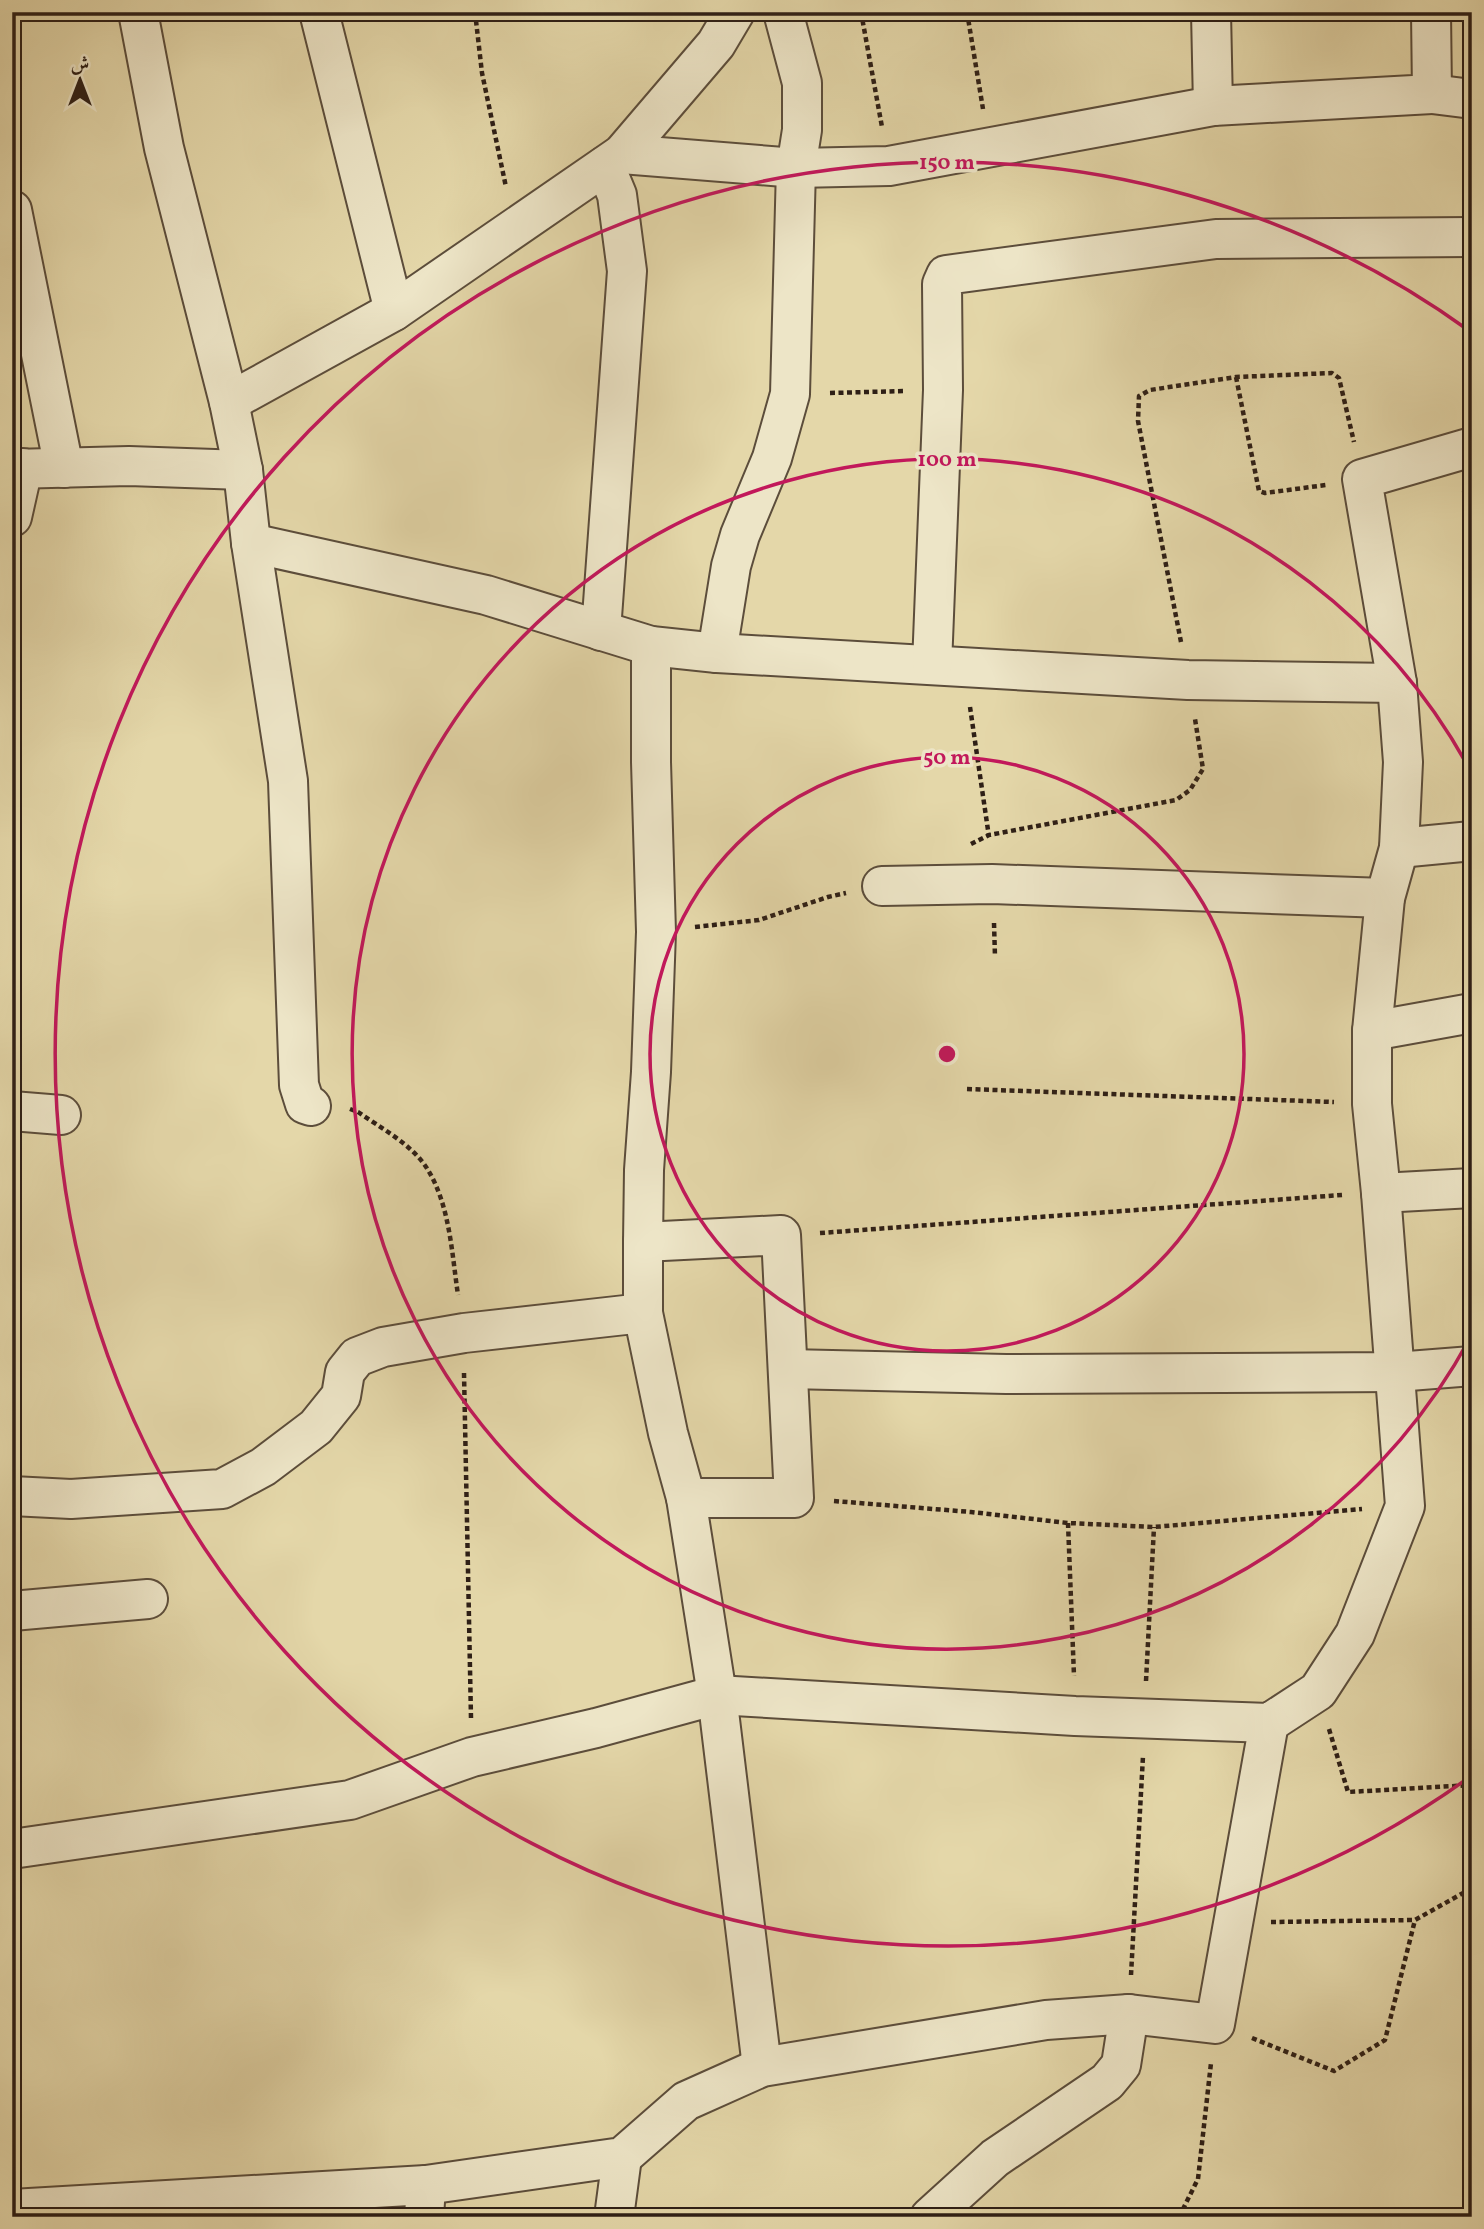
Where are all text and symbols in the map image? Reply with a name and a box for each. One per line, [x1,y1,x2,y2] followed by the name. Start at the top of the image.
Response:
[46,46,116,116] north arrow
[71,52,89,78] text: ش
[919,149,975,178] text: 150 m
[917,446,977,475] text: 100 m
[923,744,971,773] text: 50 m
[935,1042,959,1066] centre of rings

